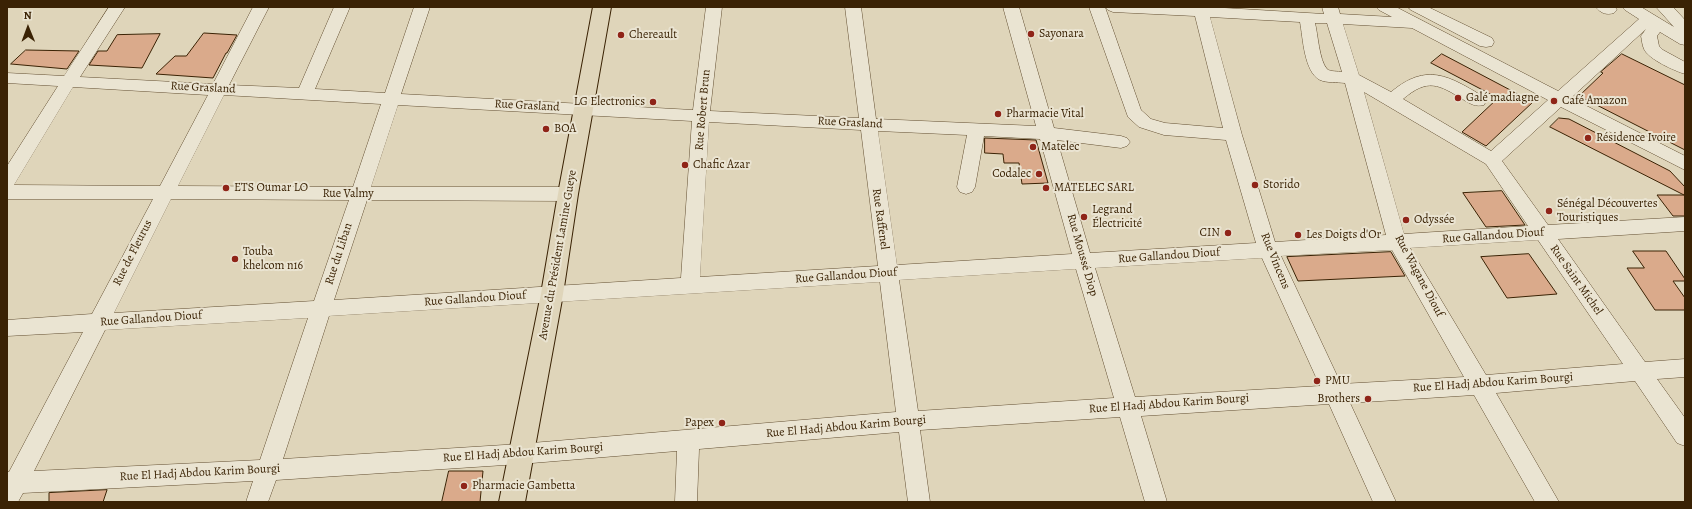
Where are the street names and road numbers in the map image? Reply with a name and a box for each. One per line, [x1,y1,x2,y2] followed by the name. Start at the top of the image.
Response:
[692,69,714,151] street label: Rue Robert Brun
[170,79,236,97] street label: Rue Grasland
[494,97,560,115] street label: Rue Grasland
[817,114,883,132] street label: Rue Grasland
[536,169,580,341] street label: Avenue du Président Lamine Gueye
[322,187,374,201] street label: Rue Valmy
[869,188,891,250] street label: Rue Raffenel
[1063,212,1101,298] street label: Rue Moussé Diop
[110,218,156,288] street label: Rue de Fleurus
[322,221,356,287] street label: Rue du Liban
[1441,225,1545,247] street label: Rue Gallandou Diouf
[1257,231,1293,291] street label: Rue Vincens
[1391,232,1447,320] street label: Rue Wagane Diouf
[1546,242,1606,318] street label: Rue Saint Michel
[1117,245,1221,267] street label: Rue Gallandou Diouf
[794,265,898,287] street label: Rue Gallandou Diouf
[423,288,527,310] street label: Rue Gallandou Diouf
[99,308,203,330] street label: Rue Gallandou Diouf
[1412,370,1574,396] street label: Rue El Hadj Abdou Karim Bourgi
[1088,391,1250,417] street label: Rue El Hadj Abdou Karim Bourgi
[765,413,927,441] street label: Rue El Hadj Abdou Karim Bourgi
[442,440,604,466] street label: Rue El Hadj Abdou Karim Bourgi
[119,462,281,484] street label: Rue El Hadj Abdou Karim Bourgi

